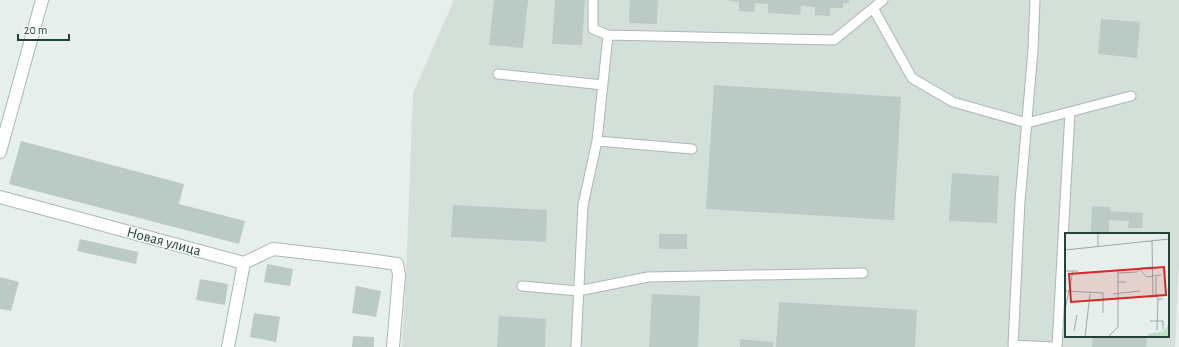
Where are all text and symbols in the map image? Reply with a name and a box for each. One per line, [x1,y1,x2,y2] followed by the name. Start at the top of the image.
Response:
[18,16,69,42] scale bar
[24,24,47,36] text: 20 m
[125,224,203,259] street label: Новая улица
[1065,233,1169,337] inset map

